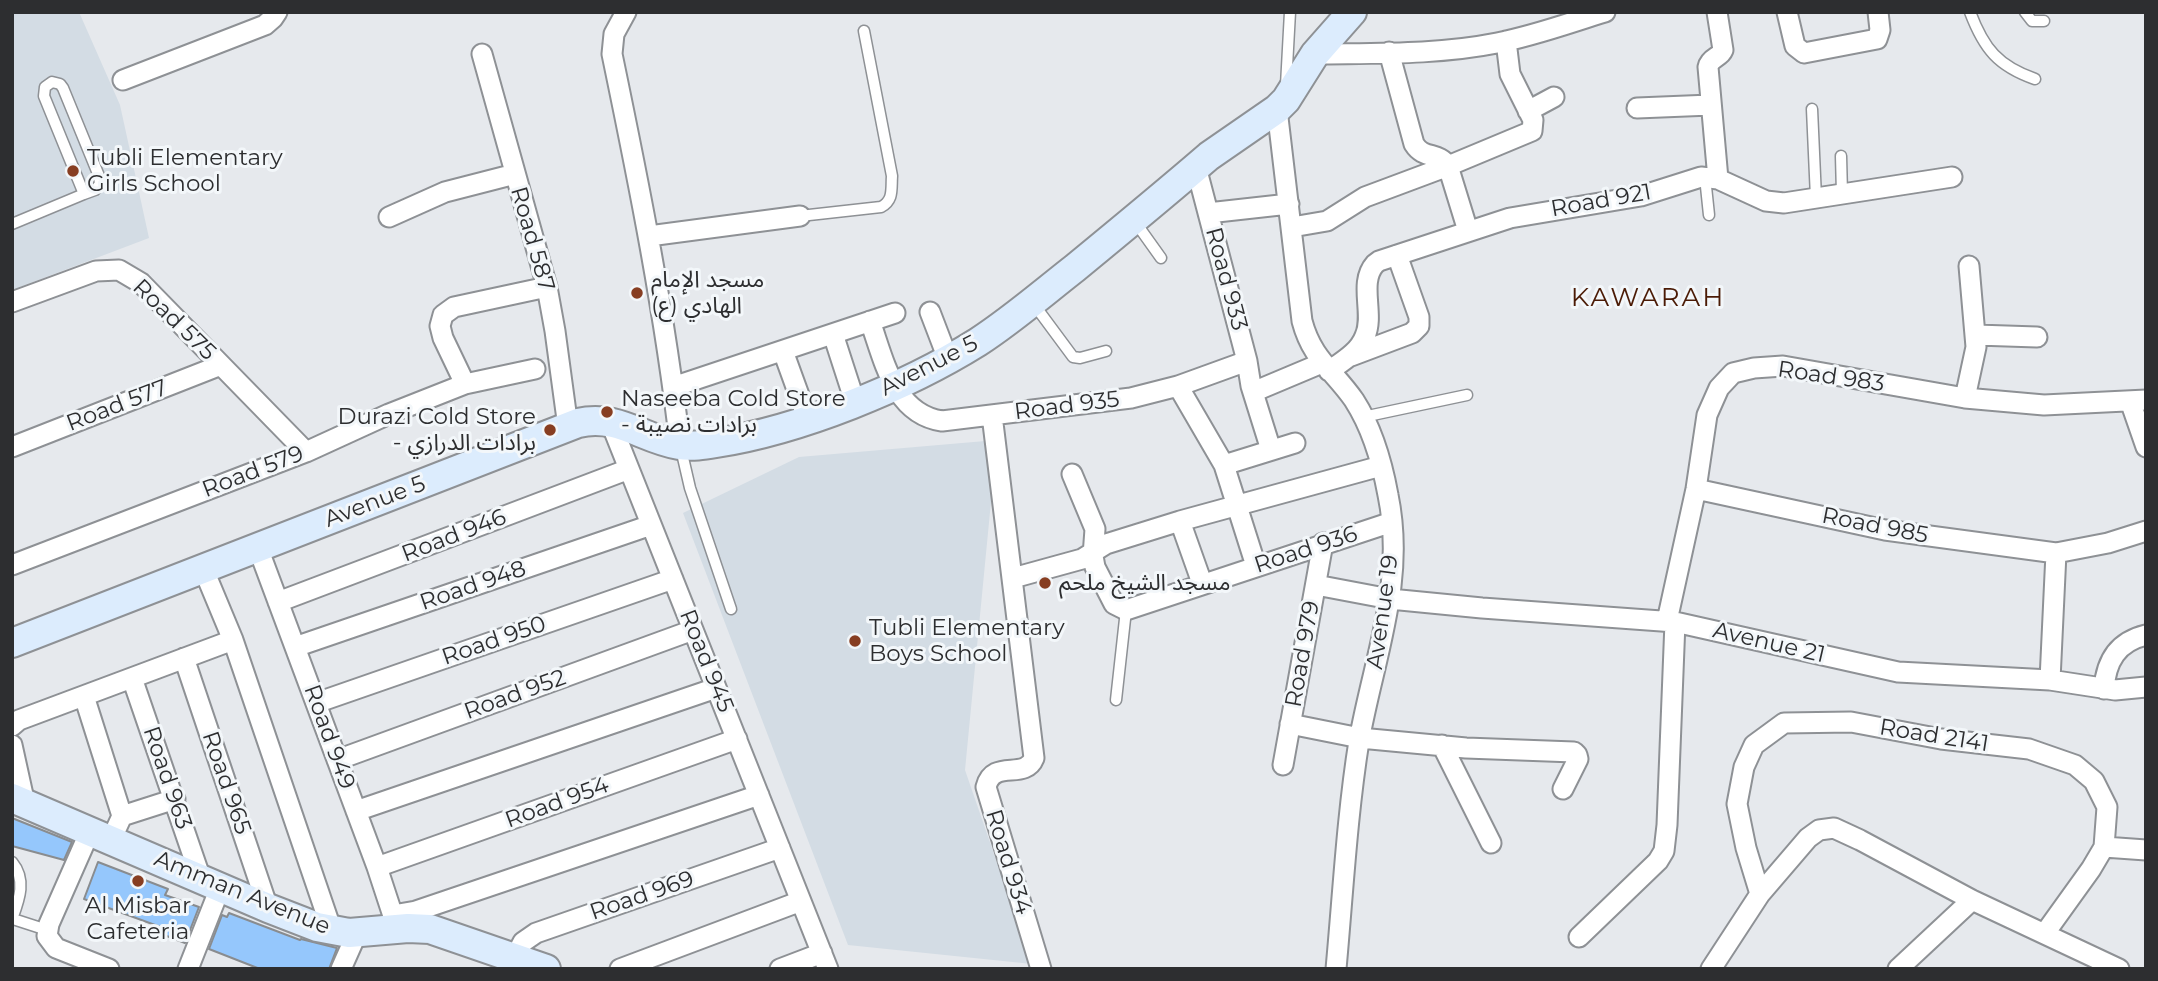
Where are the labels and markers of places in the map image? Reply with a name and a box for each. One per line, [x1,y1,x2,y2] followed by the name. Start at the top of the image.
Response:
[87,144,283,198] place label: Tubli Elementary Girls School
[65,163,81,179] marker: Tubli Elementary Girls School
[651,266,764,320] place label: مسجد الإمام الهادي (ع)
[629,285,645,301] marker: مسجد الإمام الهادي (ع)
[621,385,846,439] place label: Naseeba Cold Store - برادات نصيبة
[337,403,536,457] place label: Durazi Cold Store - برادات الدرازي
[599,404,615,420] marker: Naseeba Cold Store - برادات نصيبة
[542,422,558,438] marker: Durazi Cold Store - برادات الدرازي
[1059,569,1231,597] place label: مسجد الشيخ ملحم
[1037,575,1053,591] marker: مسجد الشيخ ملحم
[869,614,1065,668] place label: Tubli Elementary Boys School
[847,633,863,649] marker: Tubli Elementary Boys School
[130,873,146,889] marker: Al Misbar Cafeteria
[85,892,191,946] place label: Al Misbar Cafeteria

